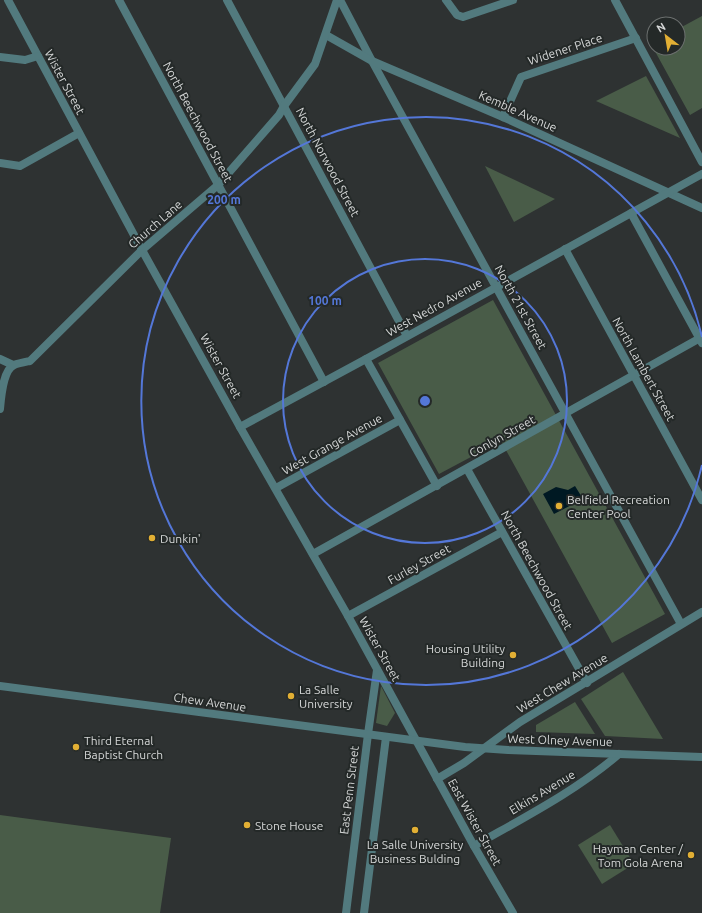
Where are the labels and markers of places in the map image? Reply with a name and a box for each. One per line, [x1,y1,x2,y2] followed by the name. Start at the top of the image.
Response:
[418,394,432,408] centre of rings
[567,493,670,520] place label: Belfield Recreation Center Pool
[554,501,564,511] marker: Belfield Recreation Center Pool
[160,532,201,545] place label: Dunkin'
[147,533,157,543] marker: Dunkin'
[426,642,505,669] place label: Housing Utility Building
[508,650,518,660] marker: Housing Utility Building
[299,683,353,710] place label: La Salle University
[286,691,296,701] marker: La Salle University
[84,734,163,761] place label: Third Eternal Baptist Church
[71,742,81,752] marker: Third Eternal Baptist Church
[255,819,323,832] place label: Stone House
[242,820,252,830] marker: Stone House
[410,825,420,835] marker: La Salle University Business Bulding
[367,838,464,865] place label: La Salle University Business Bulding
[593,842,684,869] place label: Hayman Center / Tom Gola Arena
[686,850,696,860] marker: Hayman Center / Tom Gola Arena

